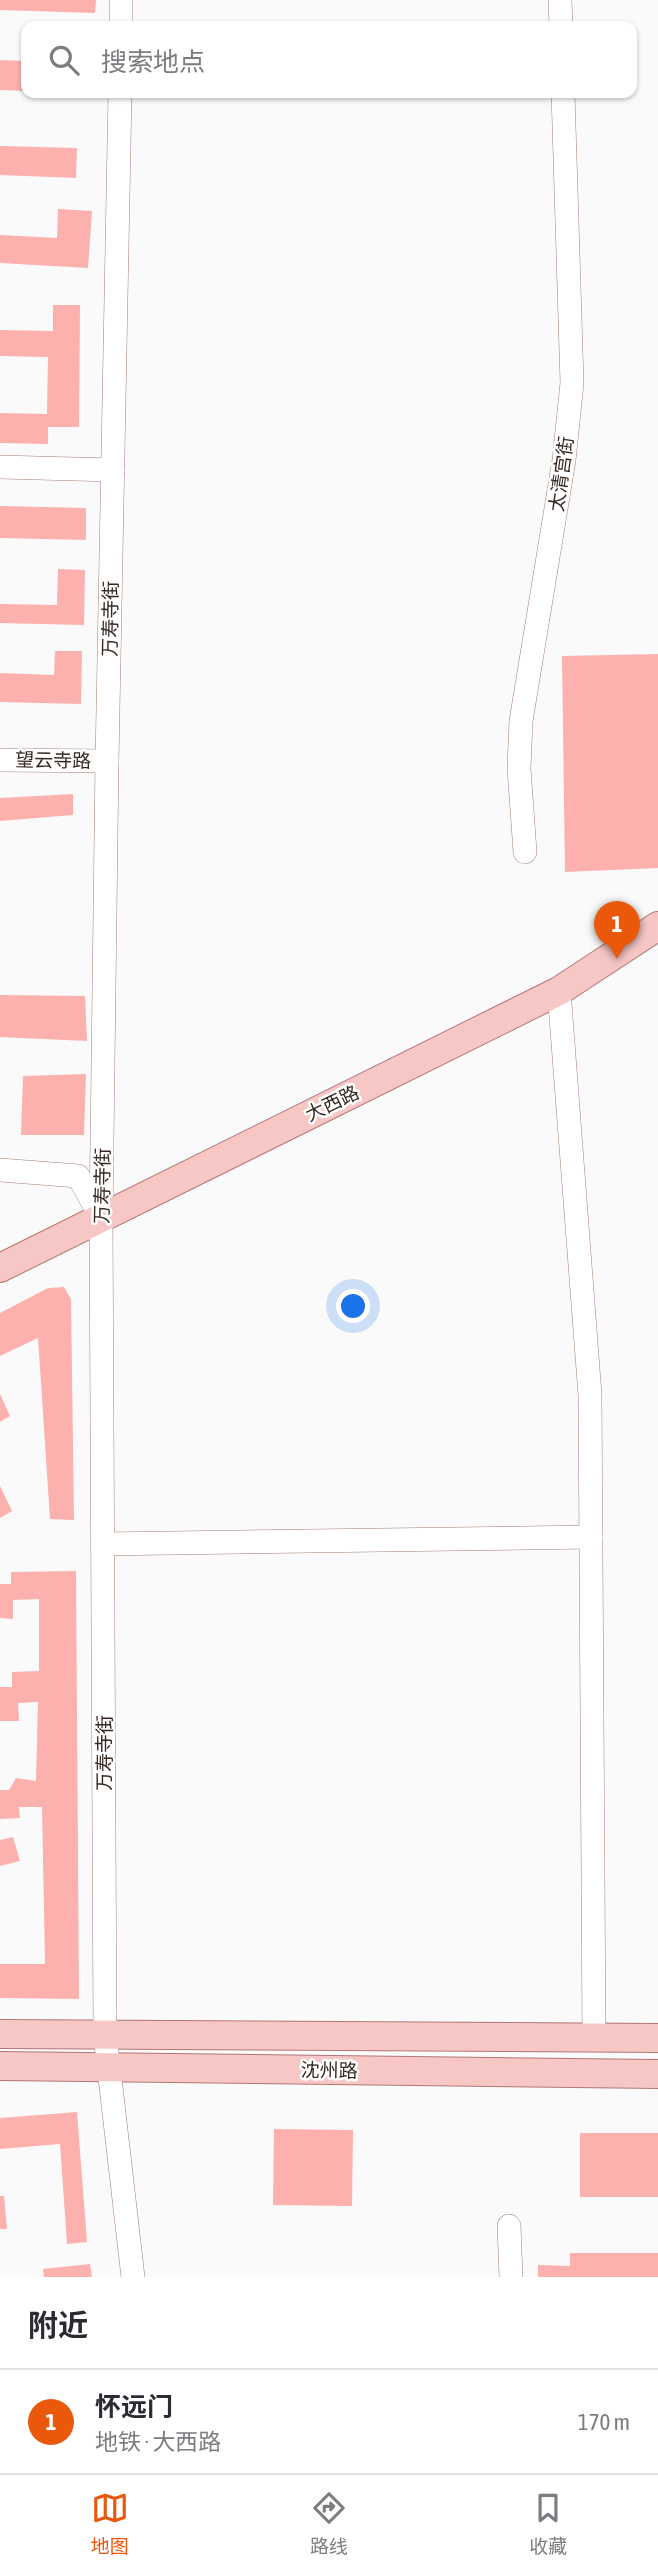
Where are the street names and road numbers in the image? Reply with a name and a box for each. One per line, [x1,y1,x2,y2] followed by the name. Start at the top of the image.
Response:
[545,435,577,513] street label: 太清宫街
[98,581,122,657] street label: 万寿寺街
[15,748,91,772] street label: 望云寺路
[302,1081,362,1125] street label: 大西路
[90,1148,114,1224] street label: 万寿寺街
[93,1715,115,1791] street label: 万寿寺街
[300,2059,358,2081] street label: 沈州路

